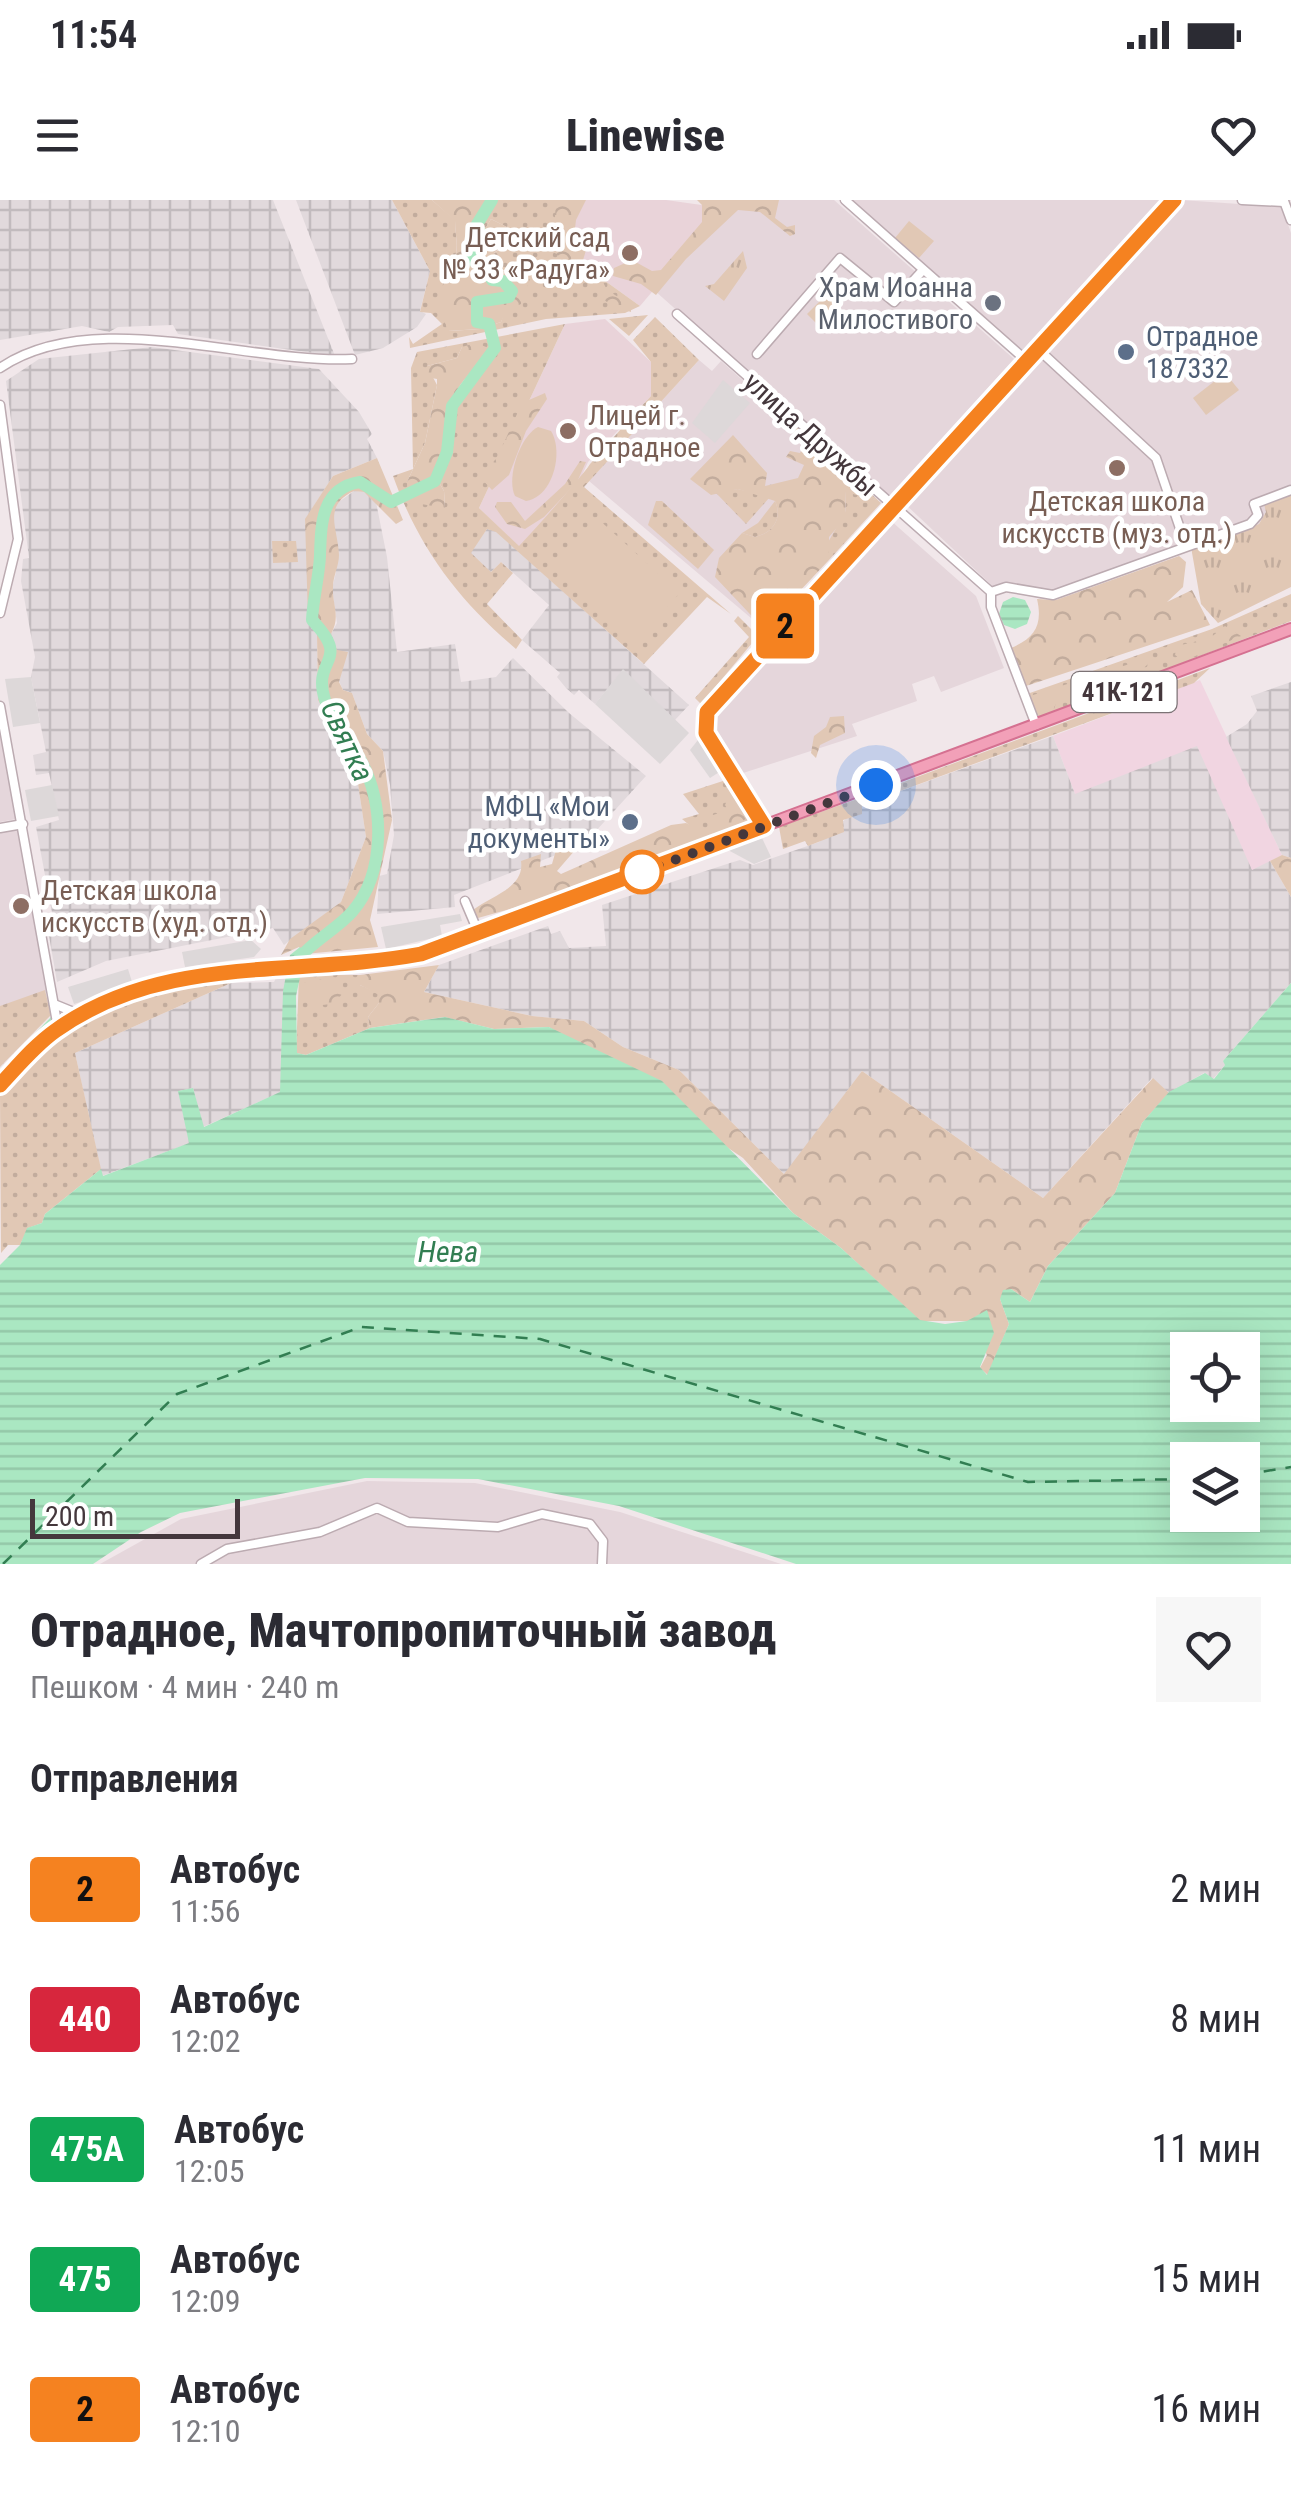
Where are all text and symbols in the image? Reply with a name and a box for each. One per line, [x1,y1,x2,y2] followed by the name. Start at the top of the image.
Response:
[50,13,137,57] text: 11:54
[30,108,85,163] icon: menu
[1206,108,1261,163] icon: heart
[566,109,725,162] text: Linewise
[442,221,610,286] place label: Детский сад № 33 «Радуга»
[619,242,641,264] marker: Детский сад № 33 «Радуга»
[818,271,973,336] place label: Храм Иоанна Милостивого
[982,292,1004,314] marker: Храм Иоанна Милостивого
[1146,320,1258,385] place label: Отрадное 187332
[1115,341,1137,363] marker: Отрадное 187332
[737,366,885,503] street label: улица Дружбы
[588,399,700,464] place label: Лицей г. Отрадное
[557,420,579,442] marker: Лицей г. Отрадное
[1106,457,1128,479] marker: Детская школа искусств (муз. отд.)
[1001,485,1233,550] place label: Детская школа искусств (муз. отд.)
[752,594,818,658] line badge: 2
[776,606,794,647] text: 2
[1072,672,1176,712] road number: 41К-121
[314,695,381,787] water label: Святка
[851,760,901,810] your location
[468,790,610,855] place label: МФЦ «Мои документы»
[619,811,641,833] marker: МФЦ «Мои документы»
[621,851,663,893] unlabelled marker
[41,874,268,939] place label: Детская школа искусств (худ. отд.)
[10,895,32,917] marker: Детская школа искусств (худ. отд.)
[418,1234,478,1269] water label: Нева
[1170,1332,1260,1532] map controls
[1170,1332,1260,1422] button: locate
[1170,1442,1260,1532] button: layers
[30,1494,240,1538] scale bar
[45,1500,114,1533] text: 200 m
[1156,1597,1261,1702] button: heart
[30,1602,776,1659] text: Отрадное, Мачтопропиточный завод
[30,1668,339,1706] text: Пешком · 4 мин · 240 m
[30,1757,239,1801] text: Отправления
[170,1848,300,1892] text: Автобус
[1170,1867,1261,1911] text: 2 мин
[76,1869,94,1910] text: 2
[170,1892,241,1930] text: 11:56
[170,1978,300,2022] text: Автобус
[1170,1997,1261,2041] text: 8 мин
[58,1999,112,2040] text: 440
[170,2022,241,2060] text: 12:02
[174,2108,304,2152] text: Автобус
[1152,2127,1261,2171] text: 11 мин
[50,2129,124,2170] text: 475А
[174,2152,245,2190] text: 12:05
[170,2238,300,2282] text: Автобус
[1152,2257,1261,2301] text: 15 мин
[58,2259,112,2300] text: 475
[170,2282,241,2320] text: 12:09
[170,2368,300,2412] text: Автобус
[1152,2387,1261,2431] text: 16 мин
[76,2389,94,2430] text: 2
[170,2412,241,2450] text: 12:10

